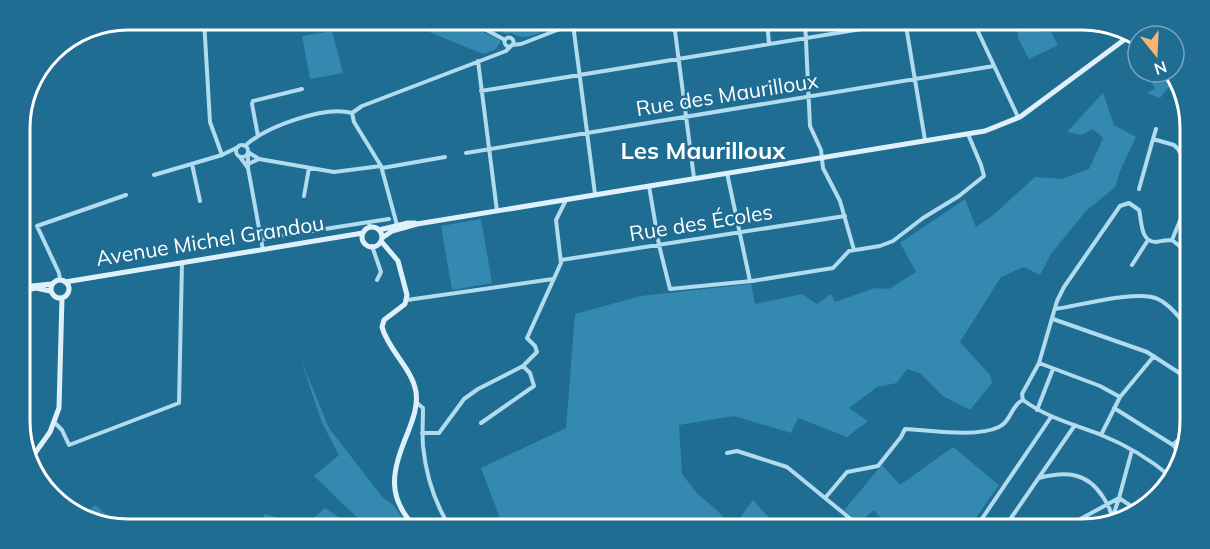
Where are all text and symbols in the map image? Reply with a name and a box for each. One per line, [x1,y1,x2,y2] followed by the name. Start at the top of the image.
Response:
[1126,24,1186,84] north arrow
[1152,57,1169,80] text: N
[634,67,820,121] street label: Rue des Maurilloux
[620,135,786,165] district label: Les Maurilloux
[627,198,774,246] street label: Rue des Écoles
[94,209,326,271] street label: Avenue Michel Grandou

